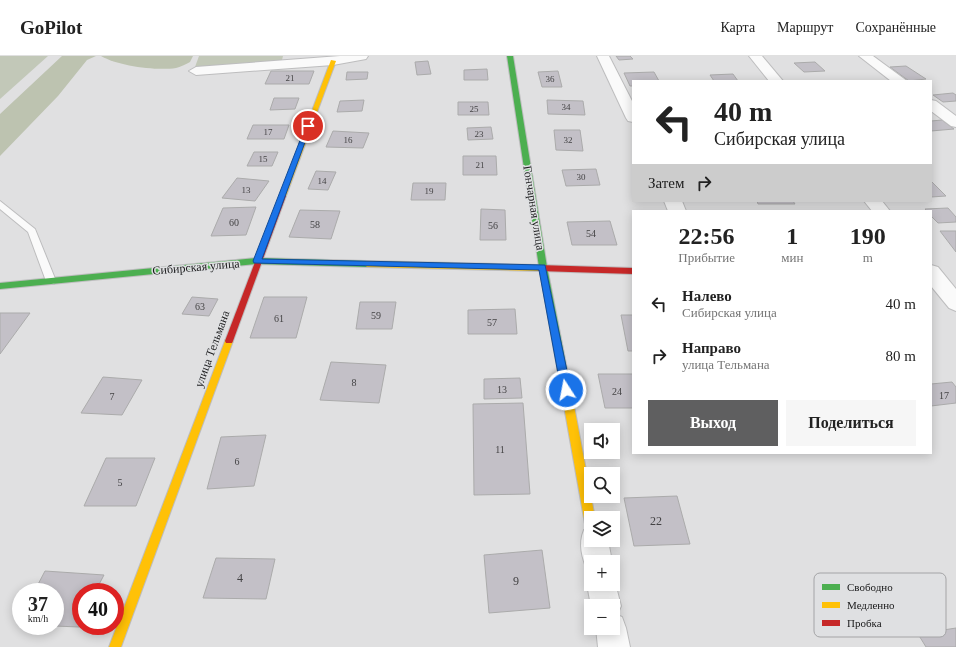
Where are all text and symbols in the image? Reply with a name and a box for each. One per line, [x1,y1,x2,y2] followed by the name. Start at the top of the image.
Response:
[20,17,82,38] text: GoPilot
[720,20,755,35] text: Карта
[777,20,833,35] text: Маршрут
[855,20,936,35] text: Сохранённые
[286,73,295,83] house number: 21
[546,74,555,84] house number: 36
[648,96,700,148] icon: left
[714,96,772,127] text: 40 m
[562,102,571,112] house number: 34
[470,104,479,114] house number: 25
[291,109,325,143] pin
[297,115,319,137] icon: arrive
[264,127,273,137] house number: 17
[475,129,484,139] house number: 23
[714,129,845,149] text: Сибирская улица
[344,135,353,145] house number: 16
[564,135,573,145] house number: 32
[259,154,268,164] house number: 15
[476,160,485,170] house number: 21
[520,165,548,252] street label: Гончарная улица
[577,172,586,182] house number: 30
[693,172,715,194] icon: right
[648,175,685,191] text: Затем
[318,176,327,186] house number: 14
[242,185,251,195] house number: 13
[425,186,434,196] house number: 19
[229,217,239,228] house number: 60
[310,219,320,230] house number: 58
[488,220,498,231] house number: 56
[679,223,735,249] text: 22:56
[786,223,798,249] text: 1
[850,223,886,249] text: 190
[586,228,596,239] house number: 54
[678,250,735,265] text: Прибытие
[781,250,803,265] text: мин
[863,250,873,265] text: m
[152,256,241,278] street label: Сибирская улица
[682,288,732,304] text: Налево
[648,293,670,315] icon: left
[886,296,916,312] text: 40 m
[195,301,205,312] house number: 63
[682,305,777,320] text: Сибирская улица
[192,308,233,389] street label: улица Тельмана
[371,310,381,321] house number: 59
[274,313,284,324] house number: 61
[487,317,497,328] house number: 57
[682,340,741,356] text: Направо
[648,345,670,367] icon: right
[886,348,916,364] text: 80 m
[682,357,770,372] text: улица Тельмана
[545,369,587,411] position arrow
[352,377,357,388] house number: 8
[497,384,507,395] house number: 13
[612,386,622,397] house number: 24
[939,390,949,401] house number: 17
[110,391,115,402] house number: 7
[648,400,778,446] button: Выход
[786,400,916,446] button: Поделиться
[584,423,620,635] map controls
[584,423,620,459] button: sound
[495,444,505,455] house number: 11
[235,456,240,467] house number: 6
[584,467,620,503] button: search
[118,477,123,488] house number: 5
[584,511,620,547] button: layers
[650,514,662,528] house number: 22
[584,555,620,591] button: +
[237,571,243,585] house number: 4
[814,573,946,637] legend
[513,574,519,588] house number: 9
[847,581,893,593] text: Свободно
[72,583,124,635] speed limit sign: 40
[28,593,48,615] text: 37
[584,599,620,635] button: −
[847,599,895,611] text: Медленно
[28,613,48,624] text: km/h
[847,617,882,629] text: Пробка

